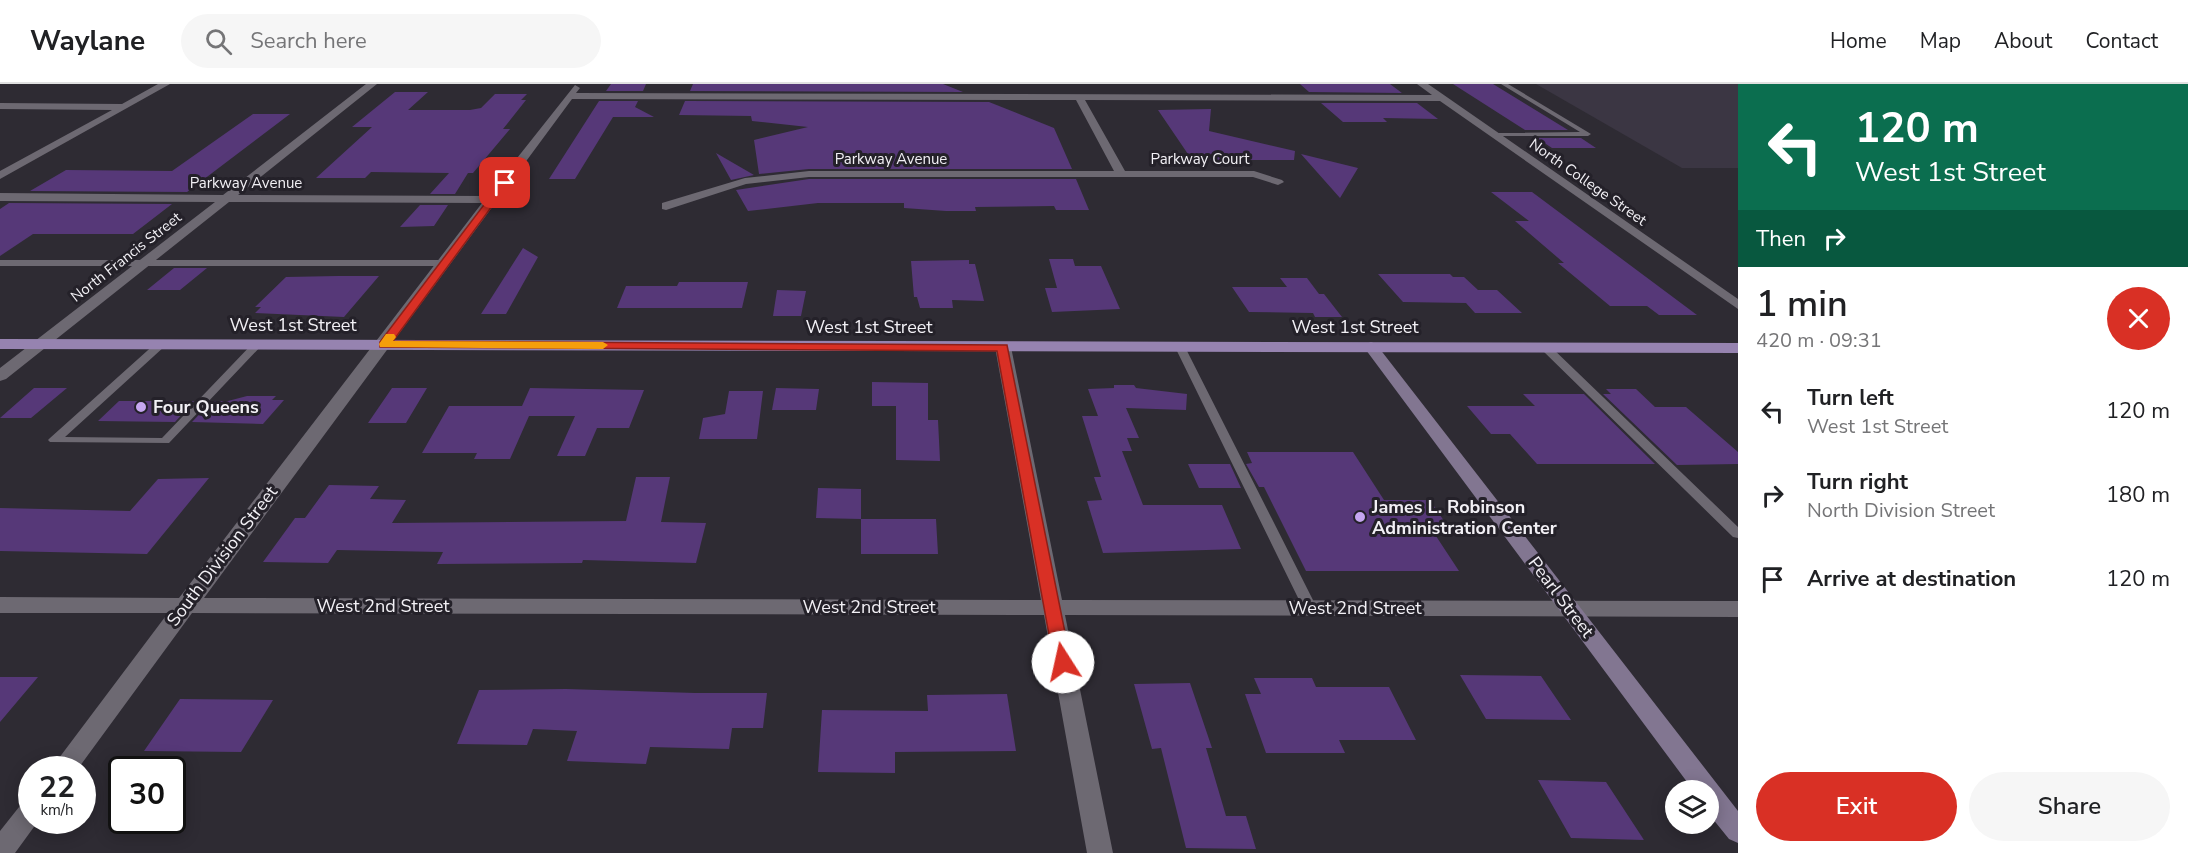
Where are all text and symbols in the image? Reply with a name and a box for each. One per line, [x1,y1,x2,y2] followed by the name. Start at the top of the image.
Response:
[181,14,601,68] search box
[30,22,145,60] text: Waylane
[202,25,235,58] icon: search
[250,26,367,56] text: Search here
[1830,27,1887,55] text: Home
[1920,27,1961,55] text: Map
[1994,27,2052,55] text: About
[2085,27,2158,55] text: Contact
[1855,100,1979,157] text: 120 m
[1756,108,1834,186] icon: left
[1525,134,1651,231] street label: North College Street
[835,149,947,169] street label: Parkway Avenue
[1151,149,1250,169] street label: Parkway Court
[1855,154,2046,191] text: West 1st Street
[479,157,530,208] pin
[488,166,521,199] icon: arrive
[190,173,302,193] street label: Parkway Avenue
[67,207,186,306] street label: North Francis Street
[1818,222,1851,255] icon: right
[1756,224,1806,254] text: Then
[1756,280,1848,329] text: 1 min
[2107,287,2170,350] button: close
[229,313,357,337] street label: West 1st Street
[805,315,933,339] street label: West 1st Street
[1291,315,1419,339] street label: West 1st Street
[1756,327,1882,354] text: 420 m · 09:31
[1807,383,1894,413] text: Turn left
[153,395,259,419] place label: Four Queens
[1756,395,1789,428] icon: left
[2106,396,2170,426] text: 120 m
[134,400,148,414] marker: Four Queens
[1807,413,1948,440] text: West 1st Street
[1807,467,1908,497] text: Turn right
[1756,479,1789,512] icon: right
[161,480,283,631] street label: South Division Street
[2106,480,2170,510] text: 180 m
[1371,495,1557,540] place label: James L. Robinson Administration Center
[1807,497,1995,524] text: North Division Street
[1353,510,1367,524] marker: James L. Robinson Administration Center
[1523,552,1600,643] street label: Pearl Street
[1756,563,1789,596] icon: arrive
[1807,564,2016,594] text: Arrive at destination
[2106,564,2170,594] text: 120 m
[316,594,450,618] street label: West 2nd Street
[802,595,936,619] street label: West 2nd Street
[1288,596,1422,620] street label: West 2nd Street
[1031,630,1095,694] position arrow
[108,756,186,834] speed limit sign: 30
[39,767,75,808] text: 22
[1756,772,1957,841] button: Exit
[1969,772,2170,841] button: Share
[1665,780,1719,834] map controls
[1665,780,1719,834] button: layers
[40,800,74,820] text: km/h

